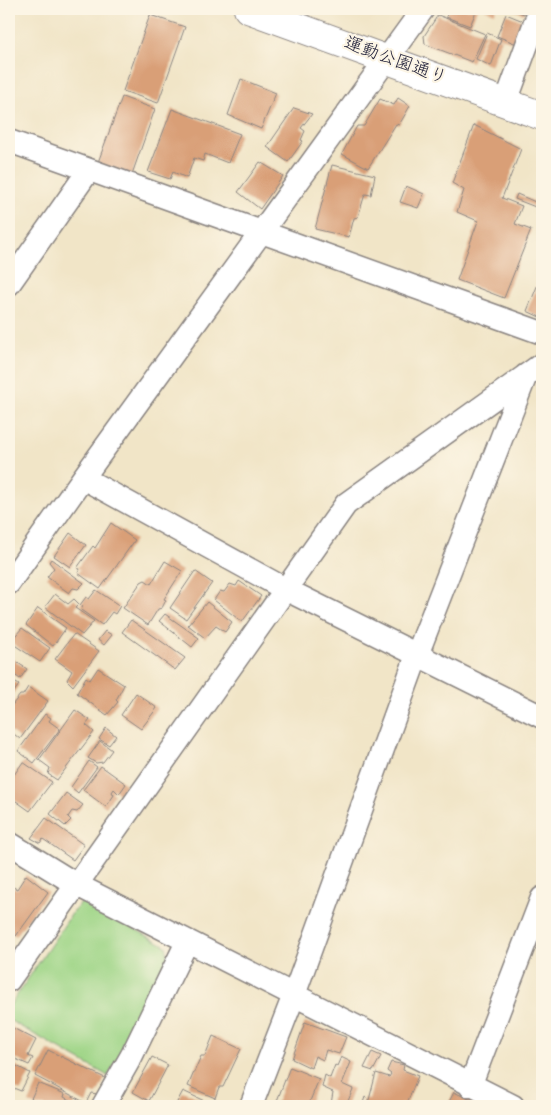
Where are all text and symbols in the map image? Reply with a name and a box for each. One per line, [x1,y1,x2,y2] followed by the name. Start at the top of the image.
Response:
[341,33,450,90] street label: 運動公園通り

